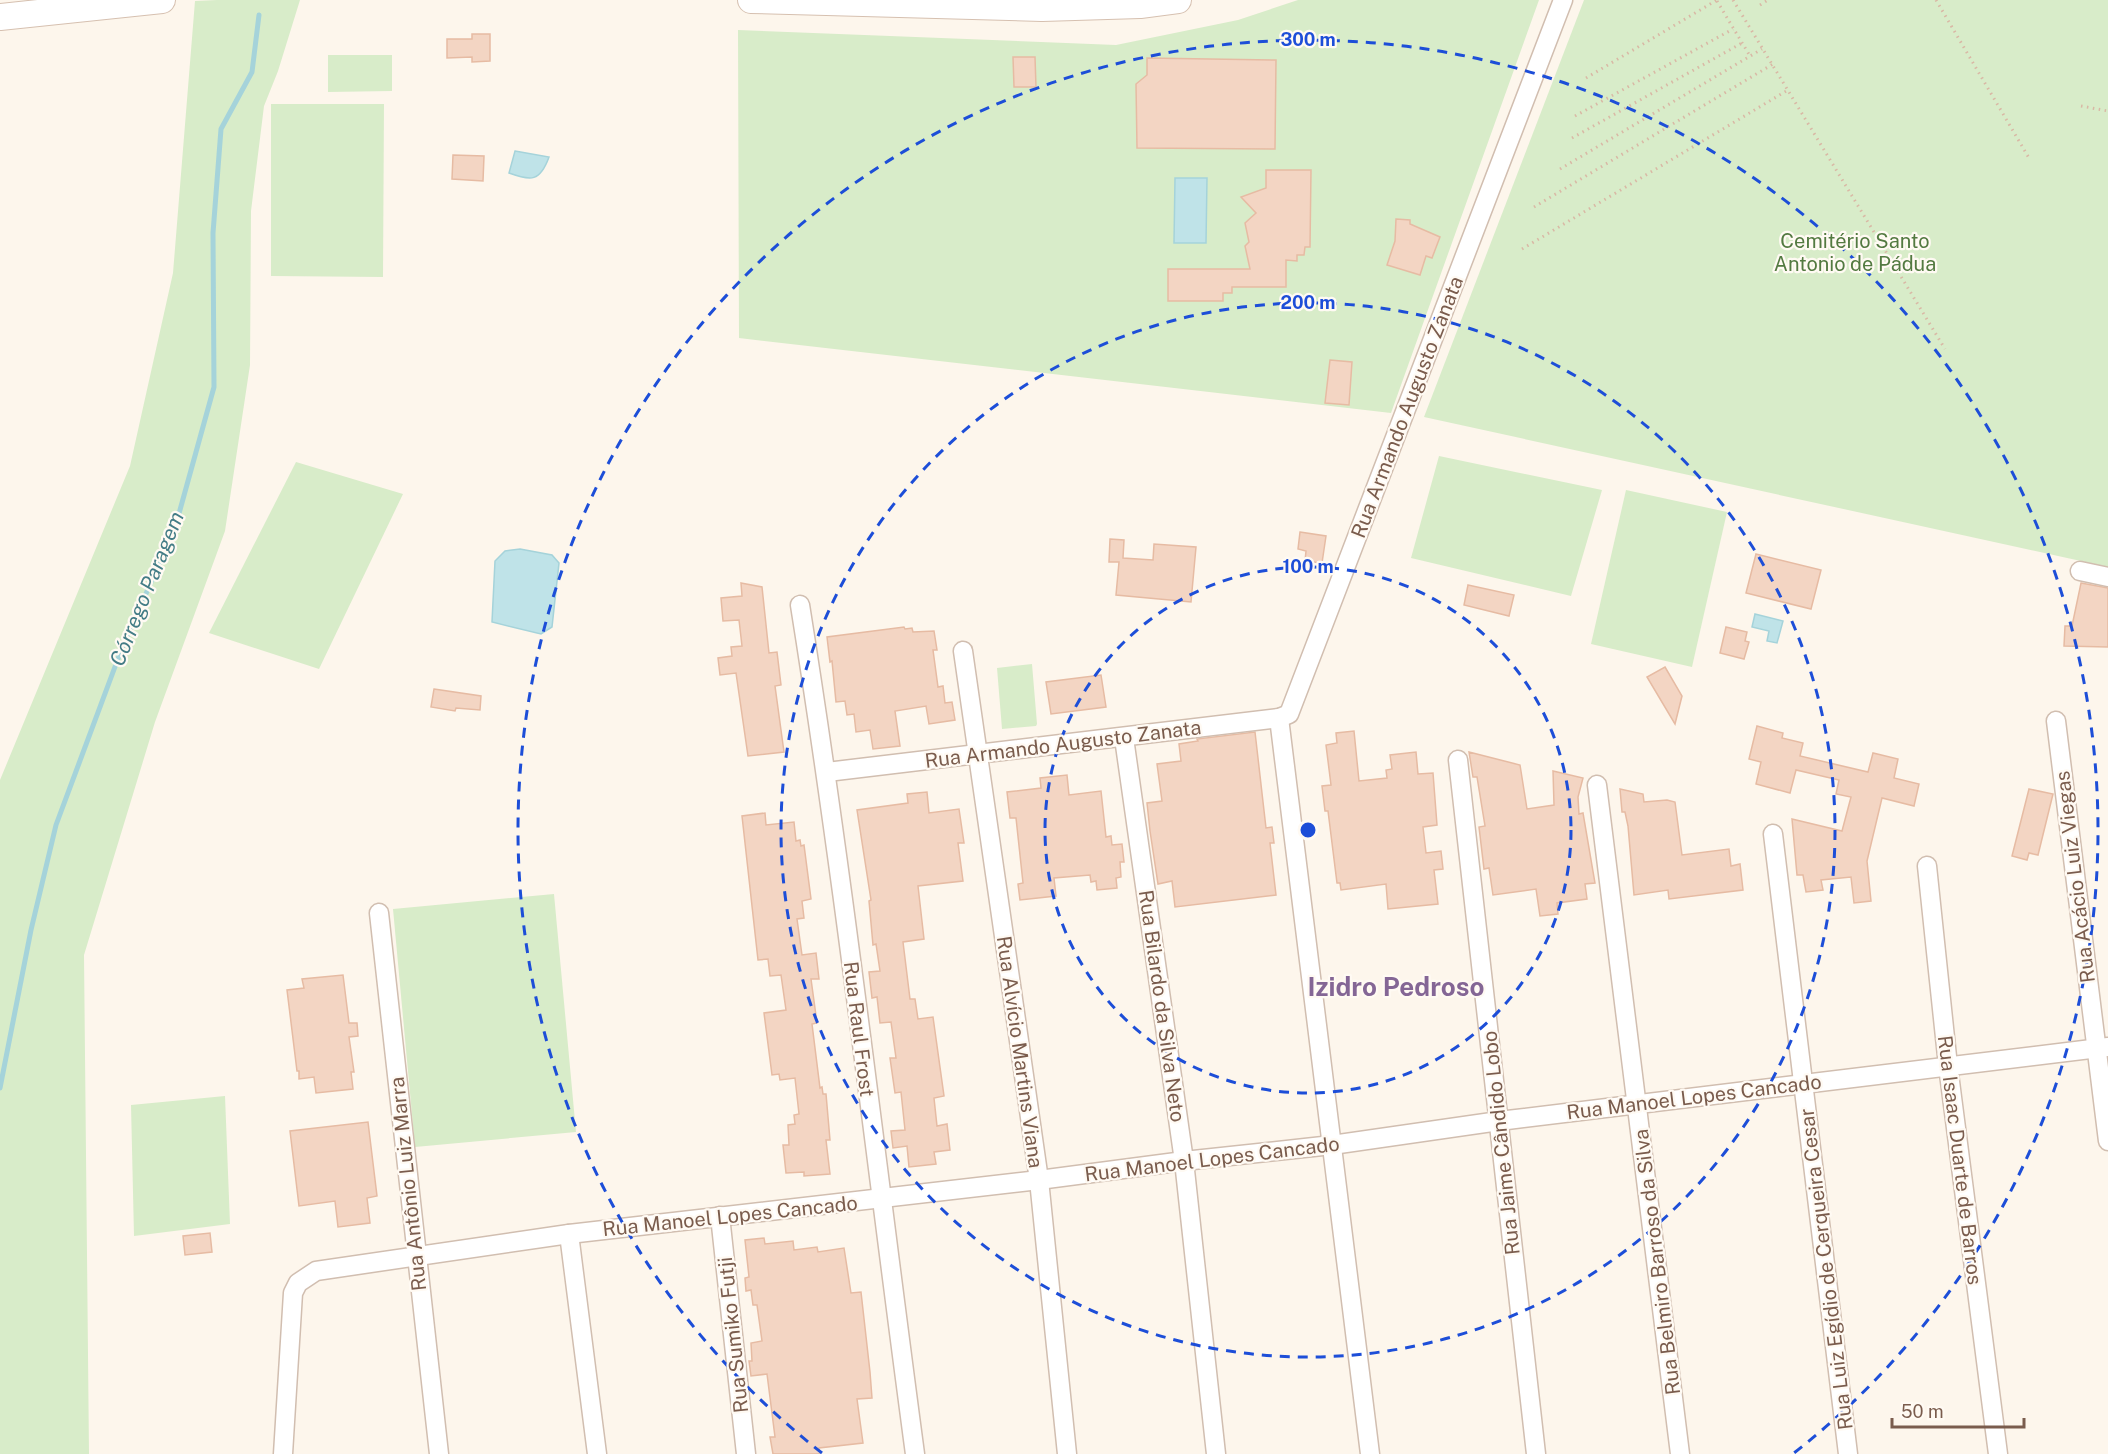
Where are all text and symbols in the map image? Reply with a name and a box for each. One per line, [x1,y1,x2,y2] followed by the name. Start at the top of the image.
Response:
[1280,29,1336,50] text: 300 m
[1774,229,1936,276] park label: Cemitério Santo Antonio de Pádua
[1346,273,1468,541] street label: Rua Armando Augusto Zanata
[1281,292,1335,313] text: 200 m
[104,508,189,670] water label: Córrego Paragem
[1282,556,1334,577] text: 100 m
[923,715,1203,773] street label: Rua Armando Augusto Zanata
[2050,770,2100,984] street label: Rua Acácio Luiz Viegas
[1298,820,1318,840] centre of rings
[1134,888,1190,1124] street label: Rua Bilardo da Silva Neto
[992,934,1048,1170] street label: Rua Alvício Martins Viana
[839,960,879,1098] street label: Rua Raul Frost
[1308,971,1484,1002] district label: Izidro Pedroso
[1477,1030,1525,1256] street label: Rua Jaime Cândido Lobo
[1933,1034,1987,1286] street label: Rua Isaac Duarte de Barros
[1565,1069,1823,1125] street label: Rua Manoel Lopes Cancado
[385,1076,431,1292] street label: Rua Antônio Luiz Marra
[1794,1107,1858,1431] street label: Rua Luiz Egídio de Cerqueira Cesar
[1629,1128,1685,1396] street label: Rua Belmiro Barroso da Silva
[1083,1131,1341,1187] street label: Rua Manoel Lopes Cancado
[601,1191,859,1241] street label: Rua Manoel Lopes Cancado
[713,1256,753,1414] street label: Rua Sumiko Futji
[1892,1391,2024,1429] scale bar
[1901,1401,1944,1422] text: 50 m

